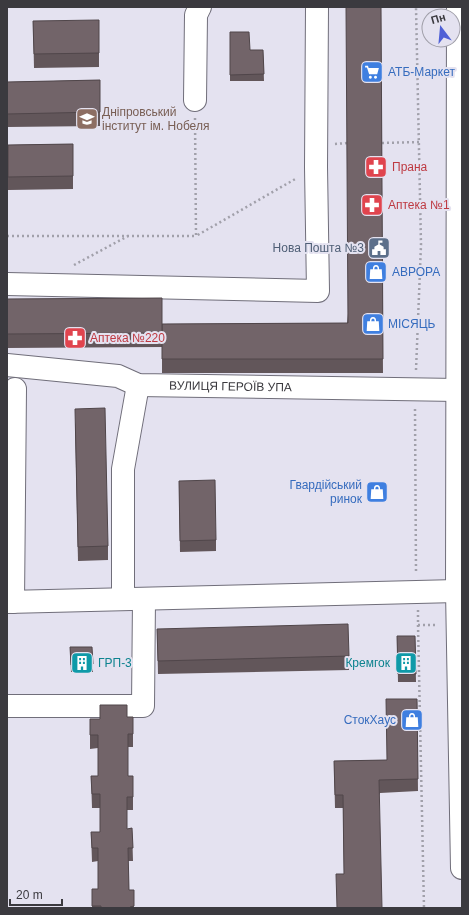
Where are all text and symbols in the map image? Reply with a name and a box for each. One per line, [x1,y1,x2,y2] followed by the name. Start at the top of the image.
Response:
[421,8,461,48] north arrow
[430,11,447,26] text: Пн
[359,59,385,85] supermarket icon: АТБ-Маркет
[388,65,455,79] place label: АТБ-Маркет
[102,105,209,133] place label: Дніпровський інститут ім. Нобеля
[74,106,100,132] school or university icon: Дніпровський інститут ім. Нобеля
[363,154,389,180] pharmacy icon: Прана
[392,160,428,174] place label: Прана
[359,192,385,218] pharmacy icon: Аптека №1
[388,198,450,212] place label: Аптека №1
[366,235,392,261] public building icon: Нова Пошта №3
[273,241,364,255] place label: Нова Пошта №3
[363,259,389,285] shop icon: АВРОРА
[392,265,440,279] place label: АВРОРА
[360,311,386,337] shop icon: МІСЯЦЬ
[388,317,436,331] place label: МІСЯЦЬ
[62,325,88,351] pharmacy icon: Аптека №220
[90,331,165,345] place label: Аптека №220
[169,378,292,394] street label: ВУЛИЦЯ ГЕРОЇВ УПА
[290,478,363,506] place label: Гвардійський ринок
[364,479,390,505] shop icon: Гвардійський ринок
[69,650,95,676] building icon: ГРП-3
[393,650,419,676] building icon: Кремгок
[98,656,132,670] place label: ГРП-3
[345,656,391,670] place label: Кремгок
[399,707,425,733] shop icon: СтокХаус
[344,713,396,727] place label: СтокХаус
[10,881,62,907] scale bar
[16,888,43,902] text: 20 m

